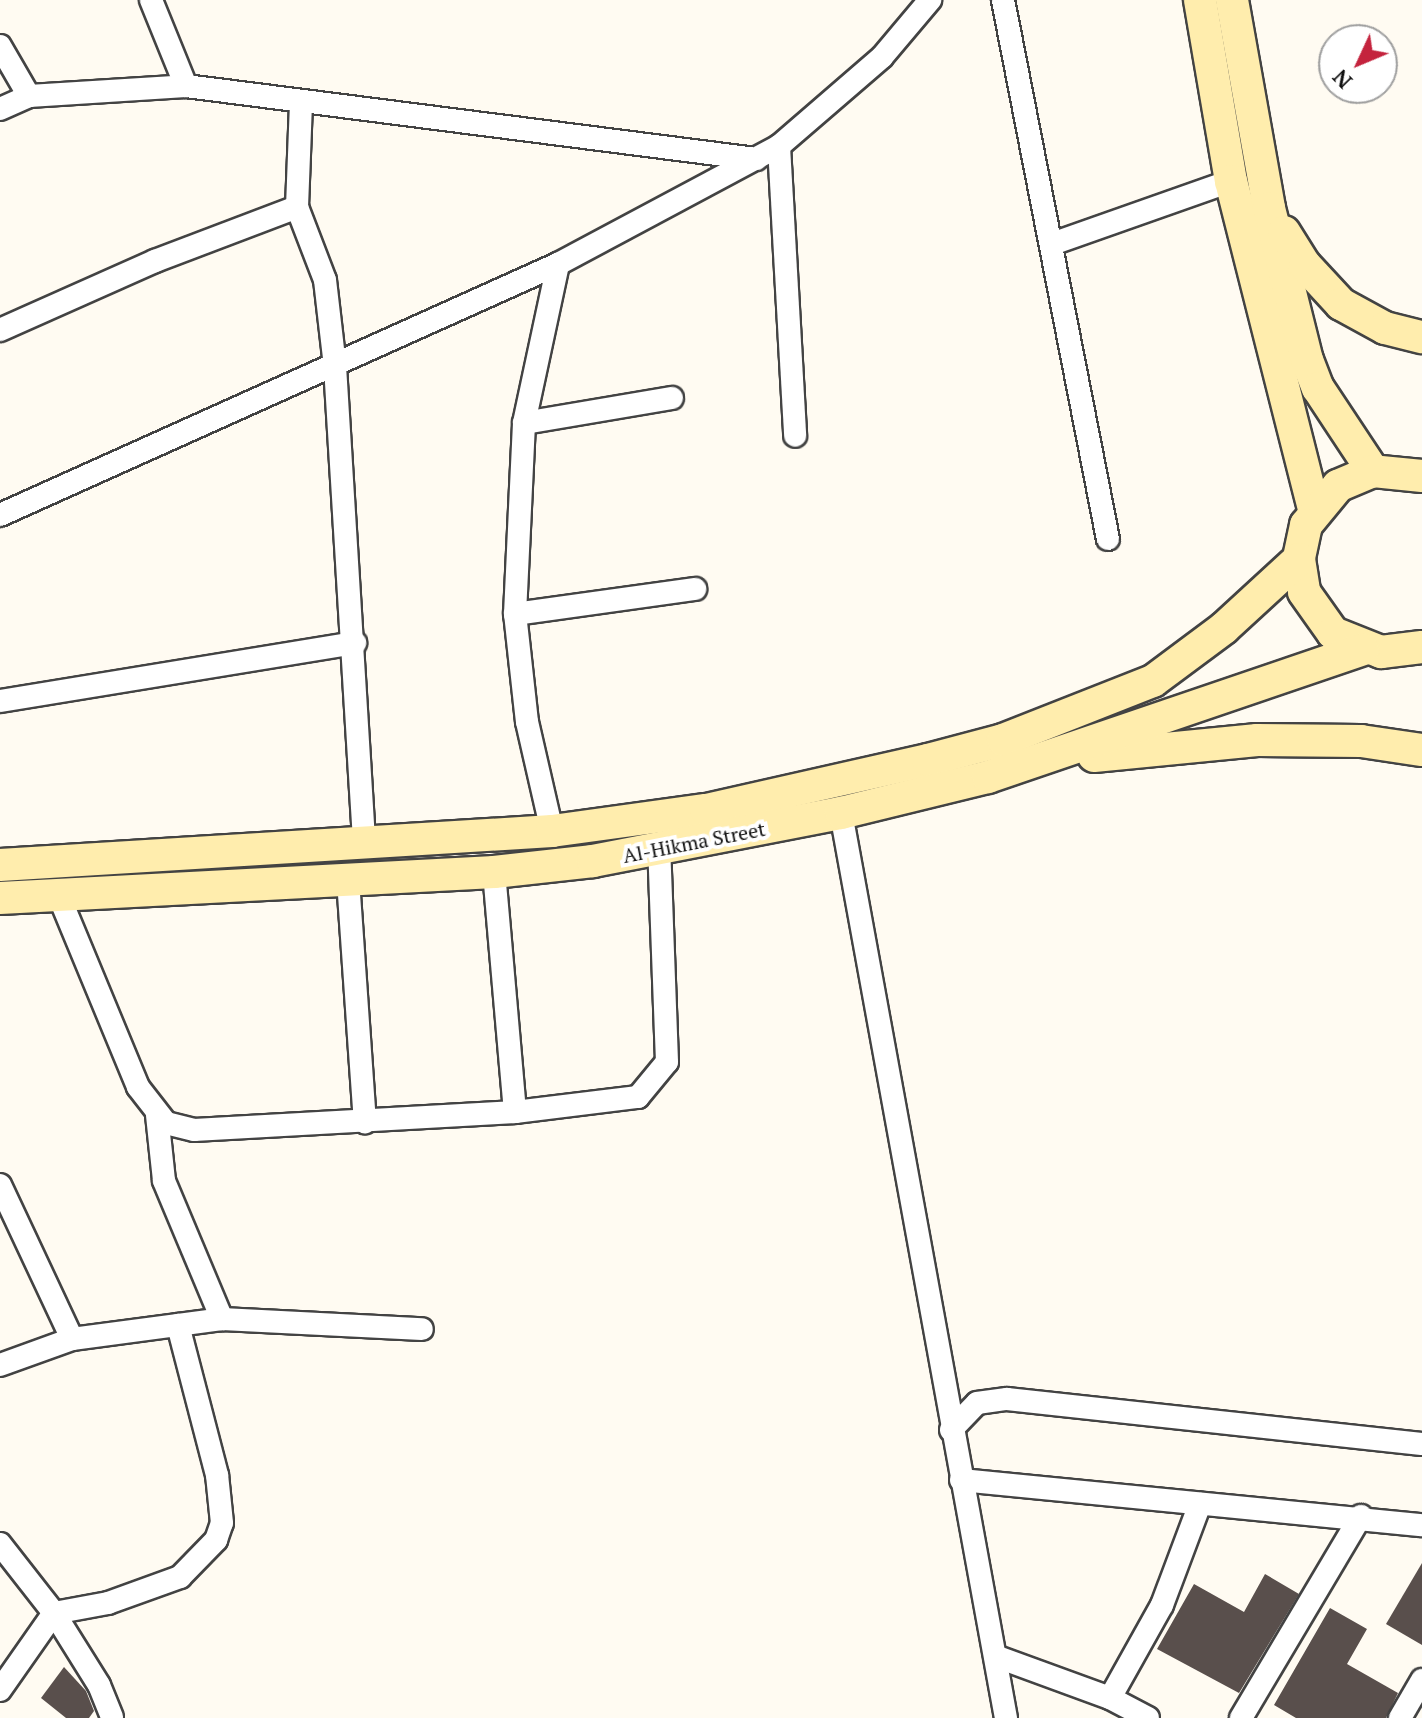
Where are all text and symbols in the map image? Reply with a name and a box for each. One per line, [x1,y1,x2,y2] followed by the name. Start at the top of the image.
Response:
[1318,24,1398,104] north arrow
[1326,64,1358,96] text: N
[621,816,767,868] street label: Al-Hikma Street

